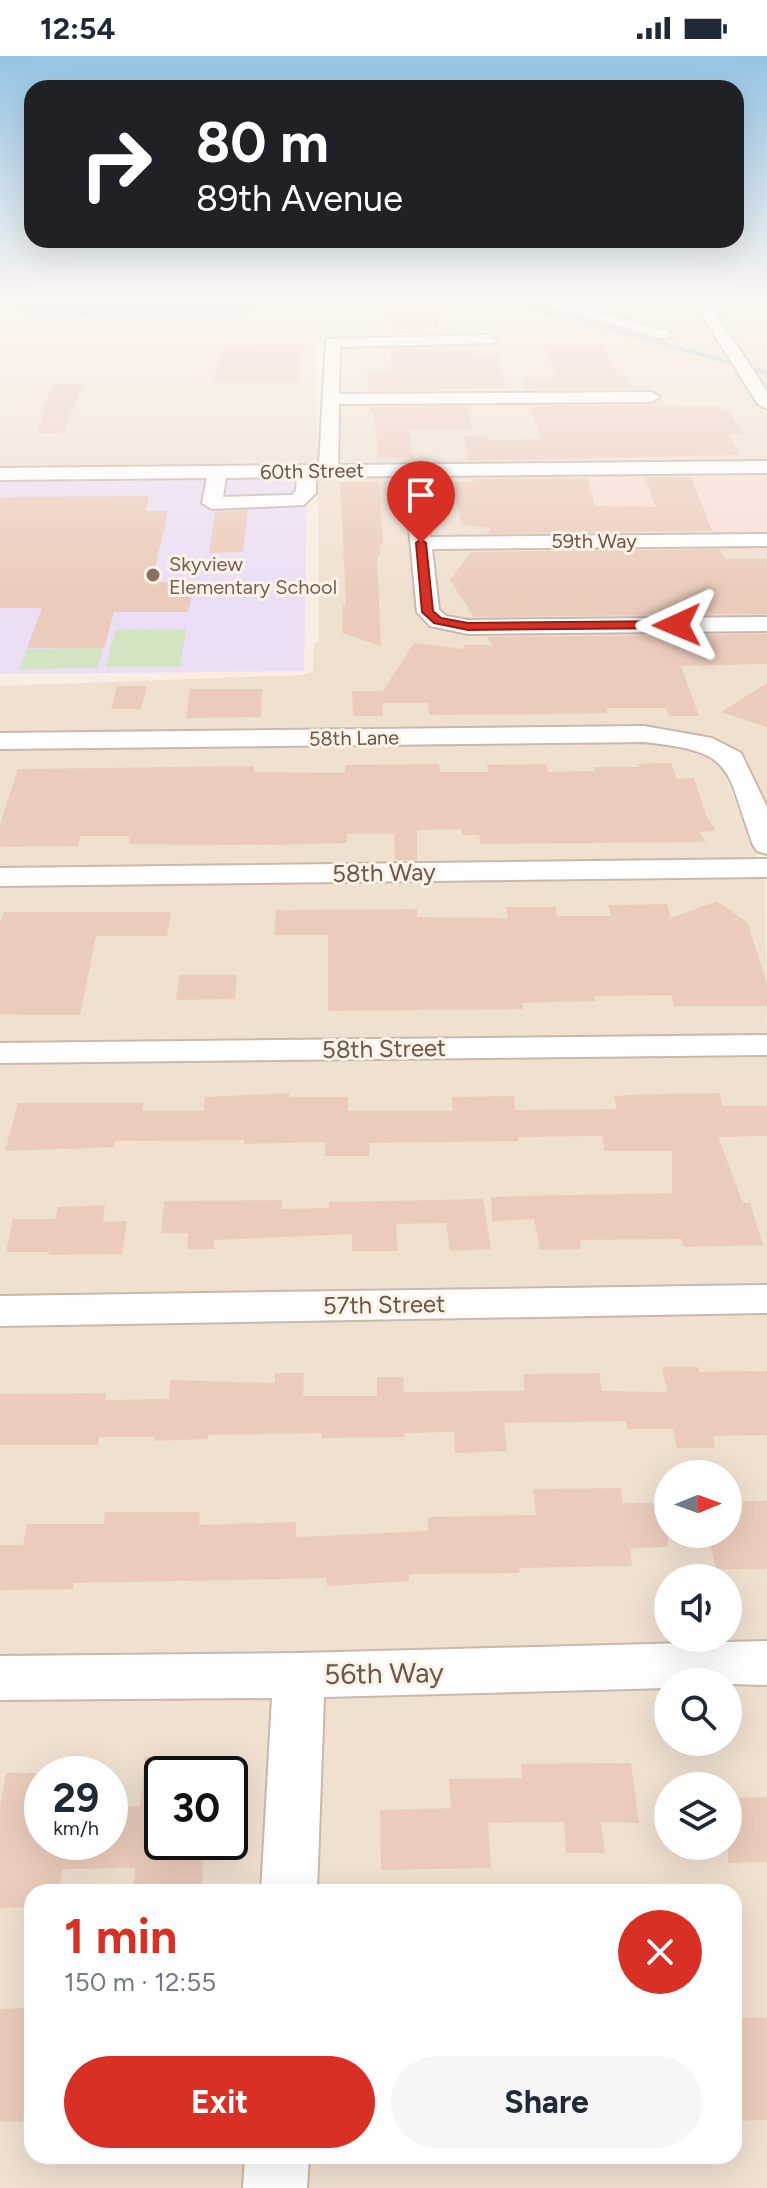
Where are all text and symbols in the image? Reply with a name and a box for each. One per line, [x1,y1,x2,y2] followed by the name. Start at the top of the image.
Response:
[40,10,115,47] text: 12:54
[196,109,329,176] text: 80 m
[64,112,168,216] icon: right
[196,177,403,220] text: 89th Avenue
[260,458,364,484] street label: 60th Street
[387,461,455,543] pin
[399,473,443,517] icon: arrive
[551,529,637,553] street label: 59th Way
[169,552,337,599] place label: Skyview Elementary School
[144,566,162,584] marker: Skyview Elementary School
[635,583,719,667] position arrow
[309,725,399,751] street label: 58th Lane
[332,857,436,888] street label: 58th Way
[322,1033,446,1064] street label: 58th Street
[323,1289,445,1320] street label: 57th Street
[654,1460,742,1548] north arrow
[654,1460,742,1860] map controls
[654,1564,742,1652] button: sound
[324,1655,444,1691] street label: 56th Way
[654,1668,742,1756] button: search
[144,1756,248,1860] speed limit sign: 30
[654,1772,742,1860] button: layers
[53,1774,99,1822] text: 29
[53,1816,99,1840] text: km/h
[64,1907,177,1965] text: 1 min
[618,1910,702,1994] button: close
[64,1966,216,1998] text: 150 m · 12:55
[64,2056,375,2148] button: Exit
[391,2056,702,2148] button: Share

